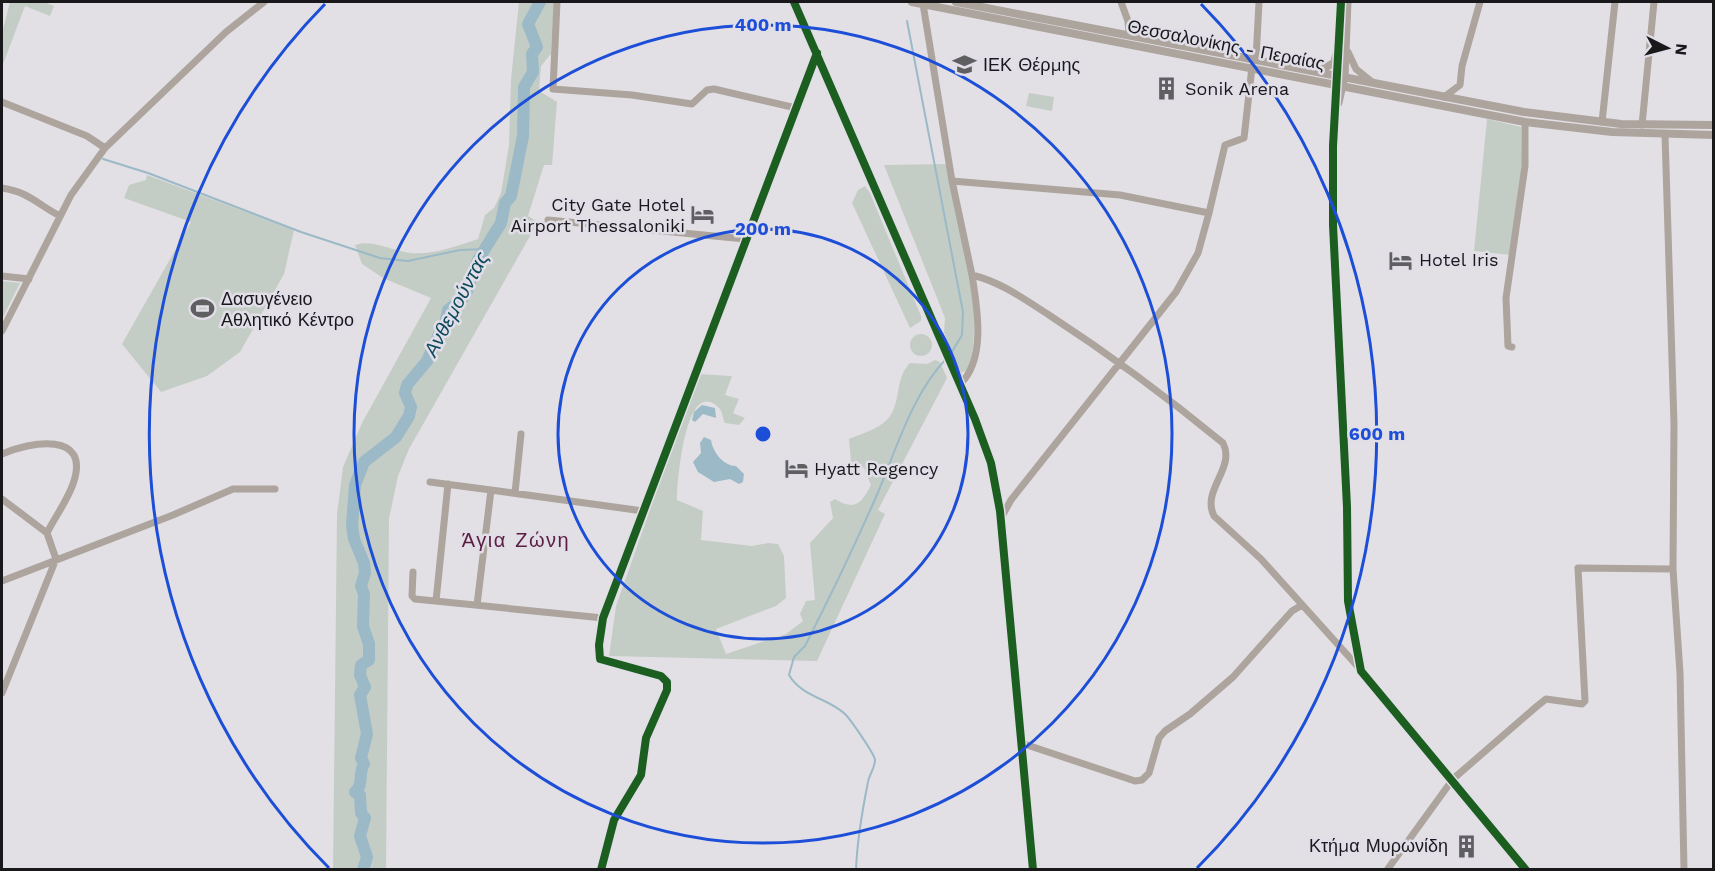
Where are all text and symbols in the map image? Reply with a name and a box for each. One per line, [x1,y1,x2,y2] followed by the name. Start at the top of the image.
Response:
[735,14,791,35] text: 400 m
[1126,15,1327,74] street label: Θεσσαλονίκης - Περαίας
[1637,18,1697,78] north arrow
[1671,43,1691,56] text: N
[952,52,978,78] school or university icon: ΙΕΚ Θέρμης
[983,54,1081,75] place label: ΙΕΚ Θέρμης
[1154,76,1180,102] building icon: Sonik Arena
[1185,78,1289,99] place label: Sonik Arena
[510,194,685,236] place label: City Gate Hotel Airport Thessaloniki
[690,202,716,228] hotel icon: City Gate Hotel Airport Thessaloniki
[735,218,791,239] text: 200 m
[418,247,494,361] water label: Ανθεμούντας
[1388,247,1414,273] hotel icon: Hotel Iris
[1419,249,1499,270] place label: Hotel Iris
[221,288,354,330] place label: Δασυγένειο Αθλητικό Κέντρο
[190,296,216,322] sports icon: Δασυγένειο Αθλητικό Κέντρο
[1349,423,1405,444] text: 600 m
[753,424,773,444] centre of rings
[783,456,809,482] hotel icon: Hyatt Regency
[814,458,939,479] place label: Hyatt Regency
[462,528,570,552] district label: Άγια Ζώνη
[1453,833,1479,859] building icon: Κτήμα Μυρωνίδη
[1309,835,1448,856] place label: Κτήμα Μυρωνίδη

